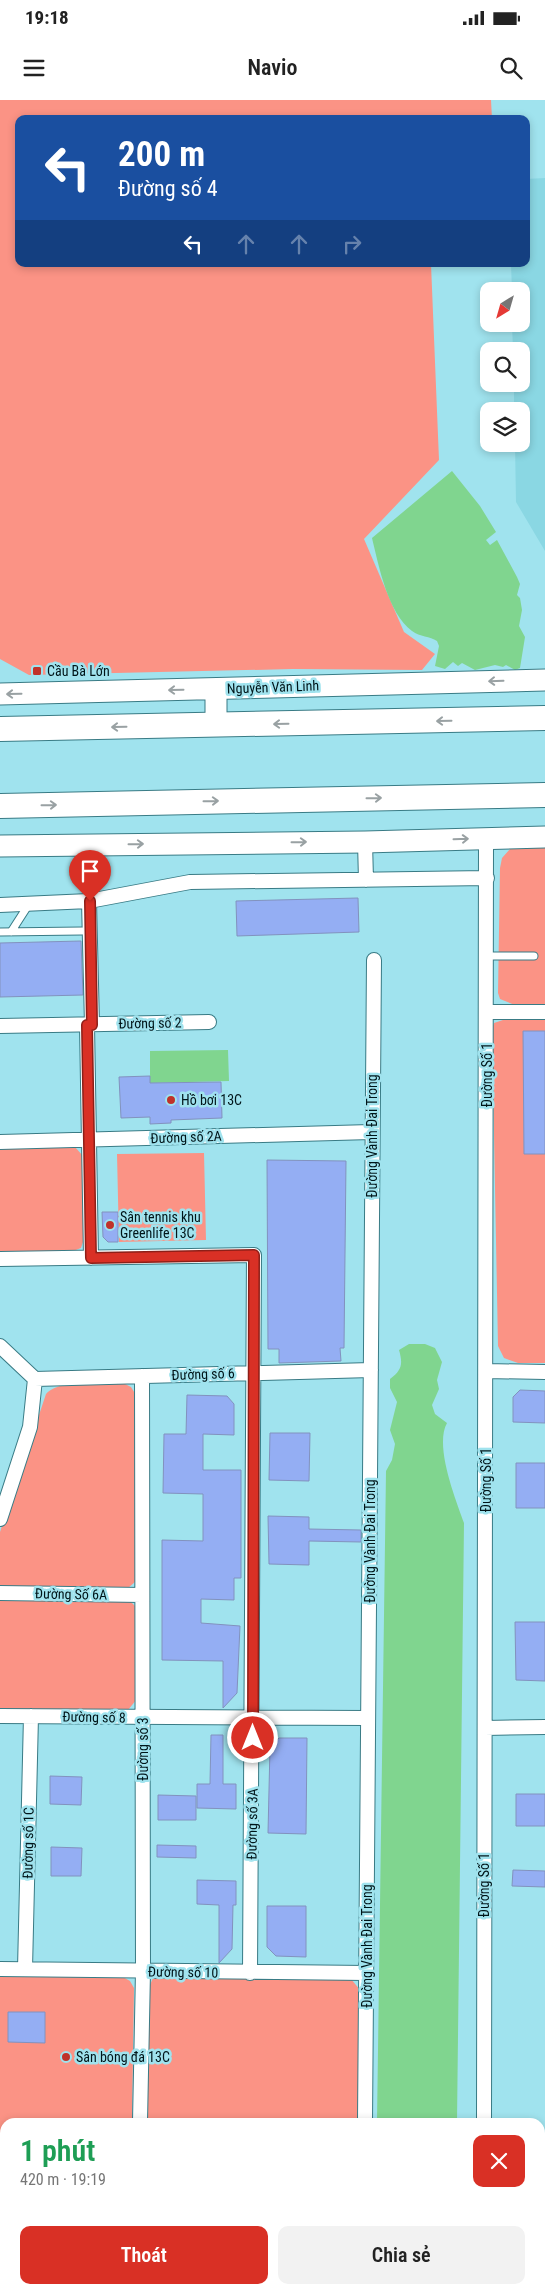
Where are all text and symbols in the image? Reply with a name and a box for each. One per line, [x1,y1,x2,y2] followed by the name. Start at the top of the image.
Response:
[25,6,69,29] text: 19:18
[20,54,48,82] icon: menu
[497,54,525,82] icon: search
[248,55,297,80] text: Navio
[118,134,205,175] text: 200 m
[35,135,100,200] icon: left
[118,176,218,201] text: Đường số 4
[179,230,207,258] icon: left
[232,230,260,258] icon: ahead
[285,230,313,258] icon: ahead
[338,230,366,258] icon: right
[480,282,530,332] north arrow
[480,282,530,452] map controls
[480,342,530,392] button: search
[480,402,530,452] button: layers
[47,663,110,679] place label: Cầu Bà Lớn
[31,665,43,677] marker: Cầu Bà Lớn
[227,677,319,697] street label: Nguyễn Văn Linh
[489,677,505,686] one-way arrow
[169,685,185,695] one-way arrow
[6,689,22,699] one-way arrow
[436,716,452,725] one-way arrow
[274,719,290,729] one-way arrow
[111,722,128,732] one-way arrow
[365,793,381,803] one-way arrow
[203,797,219,806] one-way arrow
[40,800,56,810] one-way arrow
[453,834,469,843] one-way arrow
[290,837,306,847] one-way arrow
[128,839,144,849] one-way arrow
[69,850,111,901] pin
[76,857,104,885] icon: arrive
[118,1014,182,1032] street label: Đường số 2
[479,1043,495,1107] street label: Đường Số 1
[364,1074,380,1198] street label: Đường Vành Đai Trong
[181,1092,242,1108] place label: Hồ bơi 13C
[165,1094,177,1106] marker: Hồ bơi 13C
[150,1128,222,1146] street label: Đường số 2A
[120,1209,201,1241] place label: Sân tennis khu Greenlife 13C
[104,1219,116,1231] marker: Sân tennis khu Greenlife 13C
[171,1365,235,1383] street label: Đường số 6
[478,1448,494,1512] street label: Đường Số 1
[362,1479,378,1603] street label: Đường Vành Đai Trong
[35,1585,107,1603] street label: Đường Số 6A
[62,1708,126,1726] street label: Đường số 8
[226,1711,278,1763] position arrow
[135,1717,151,1781] street label: Đường số 3
[243,1788,261,1860] street label: Đường số 3A
[19,1807,37,1879] street label: Đường số 1C
[476,1853,492,1917] street label: Đường Số 1
[359,1884,375,2008] street label: Đường Vành Đai Trong
[148,1963,218,1981] street label: Đường số 10
[76,2049,170,2065] place label: Sân bóng đá 13C
[60,2051,72,2063] marker: Sân bóng đá 13C
[20,2133,95,2168] text: 1 phút
[473,2135,525,2187] button: close
[20,2170,106,2189] text: 420 m · 19:19
[20,2226,268,2284] button: Thoát
[278,2226,525,2284] button: Chia sẻ

